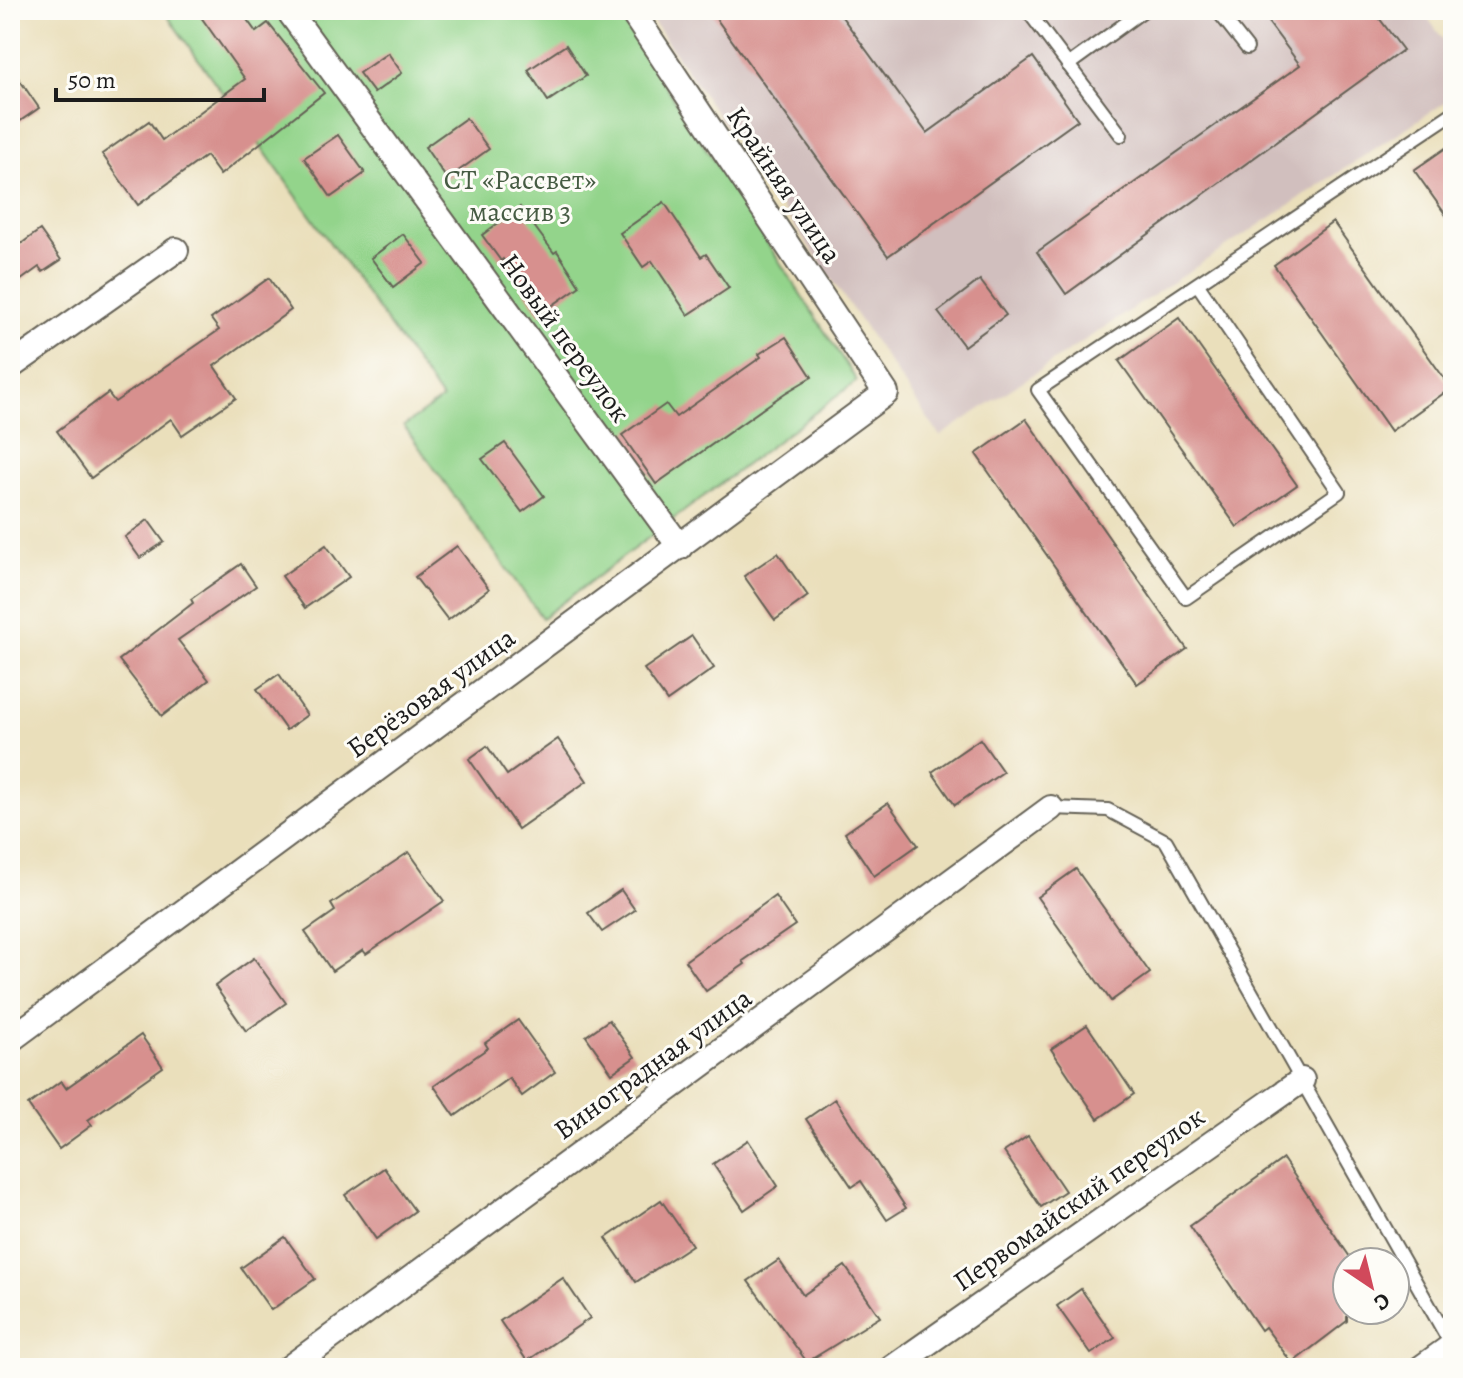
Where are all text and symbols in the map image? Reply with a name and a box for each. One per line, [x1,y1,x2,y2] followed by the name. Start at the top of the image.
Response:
[56,52,264,102] scale bar
[68,64,116,96] text: 50 m
[717,99,851,271] street label: Крайняя улица
[444,161,596,231] park label: СТ «Рассвет» массив 3
[491,246,639,430] street label: Новый переулок
[339,619,523,767] street label: Берёзовая улица
[546,979,760,1149] street label: Виноградная улица
[946,1098,1212,1300] street label: Первомайский переулок
[1331,1246,1411,1326] north arrow
[1368,1285,1396,1318] text: С

